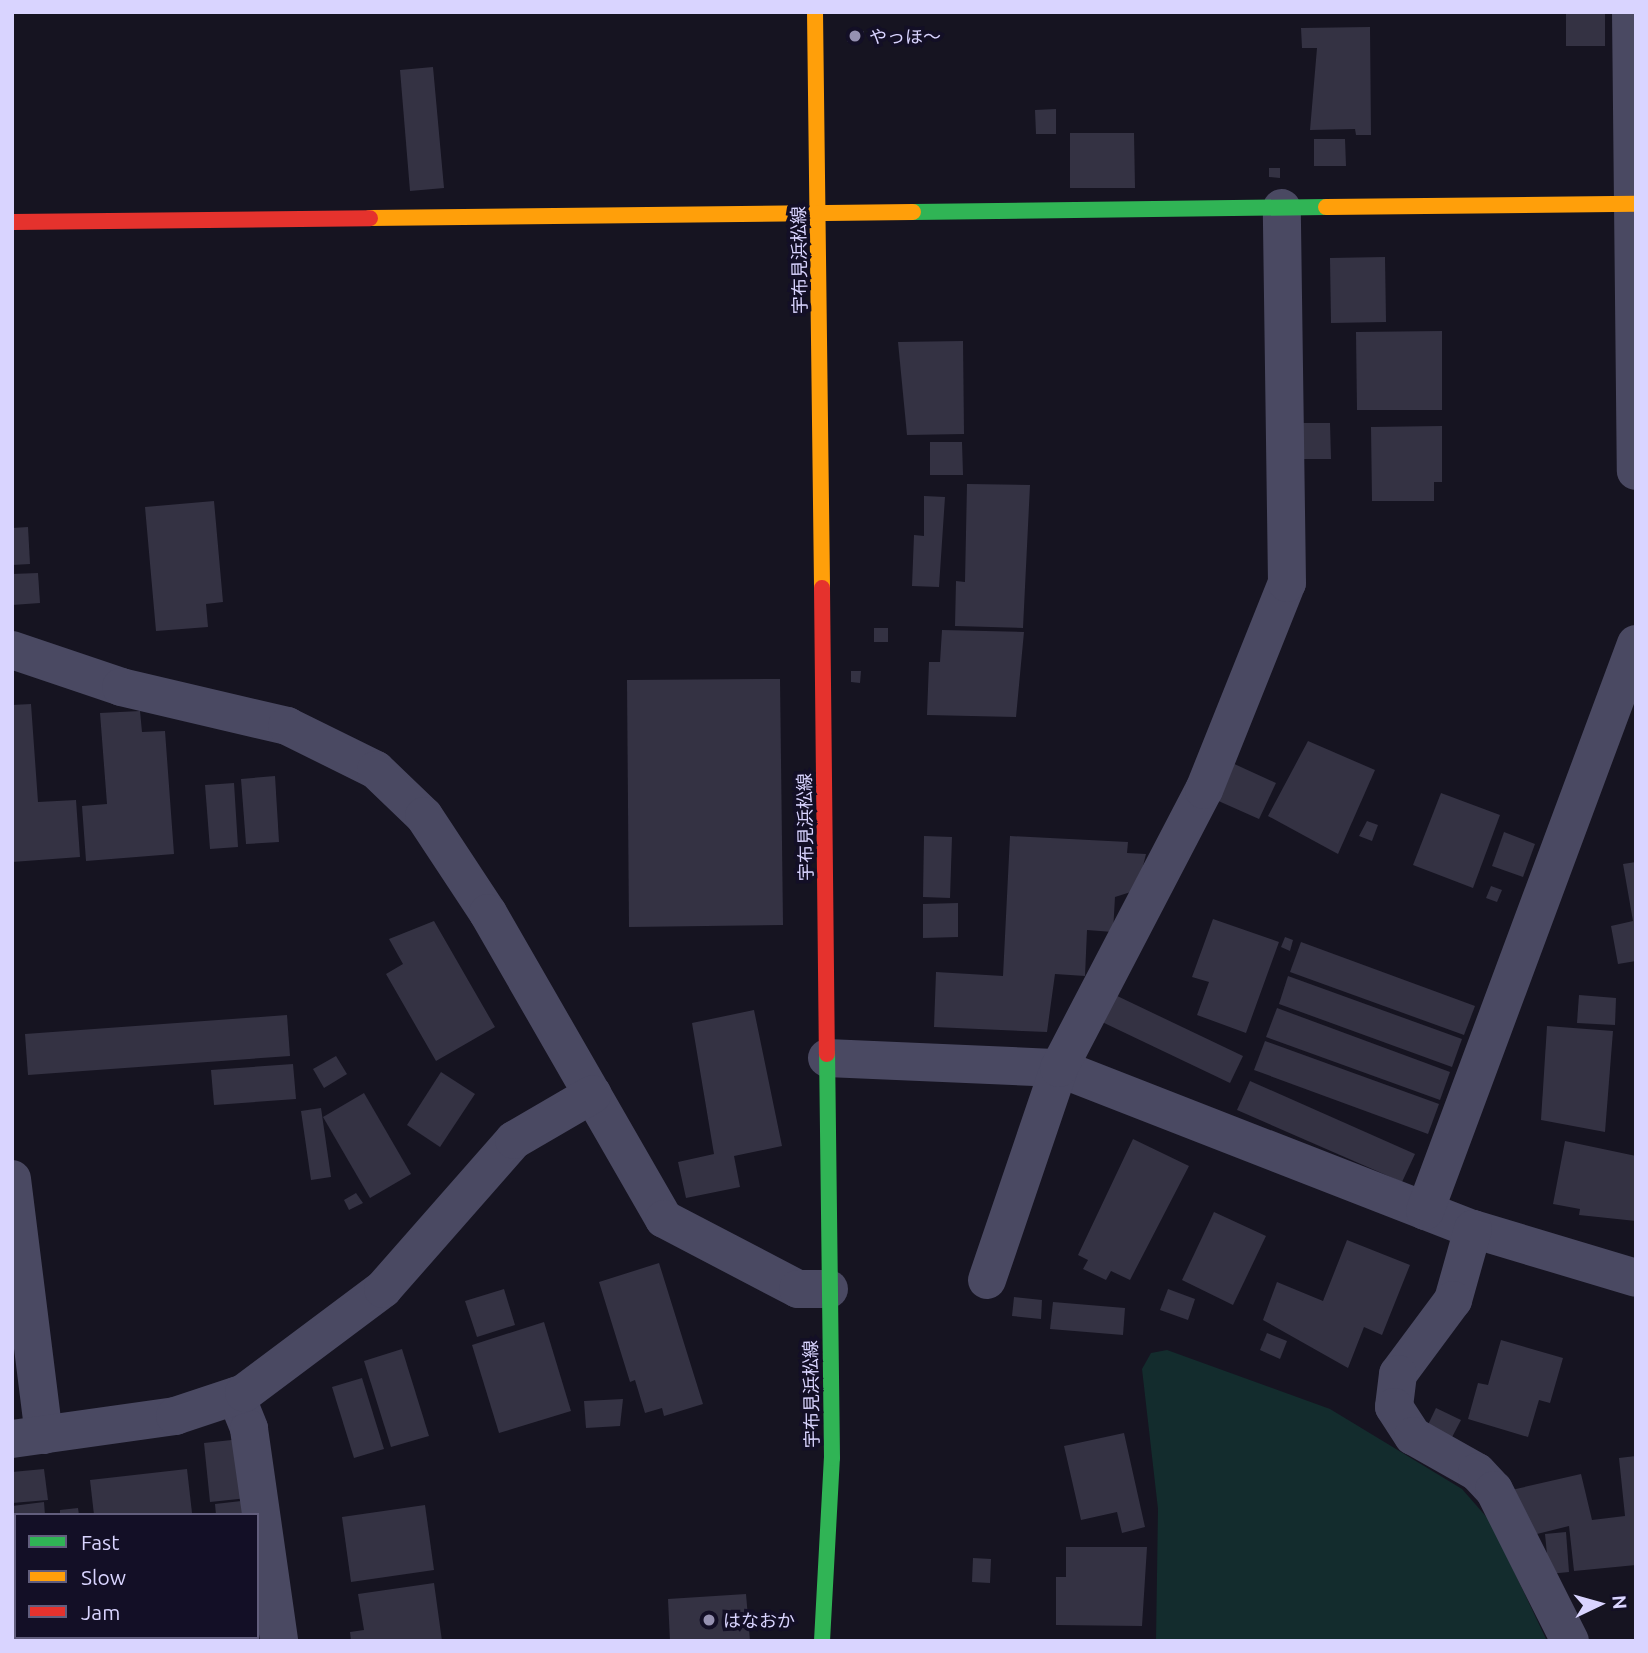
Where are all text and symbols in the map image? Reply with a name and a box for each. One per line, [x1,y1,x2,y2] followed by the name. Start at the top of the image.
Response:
[869,25,941,47] place label: やっほ～
[847,28,863,44] marker: やっほ～
[787,206,811,314] street label: 宇布見浜松線
[793,773,817,881] street label: 宇布見浜松線
[799,1340,823,1448] street label: 宇布見浜松線
[14,1513,259,1639] legend
[81,1530,119,1554] text: Fast
[81,1565,126,1589] text: Slow
[1564,1569,1634,1639] north arrow
[1608,1594,1631,1610] text: N
[81,1600,120,1624] text: Jam
[723,1609,795,1631] place label: はなおか
[701,1612,717,1628] marker: はなおか

